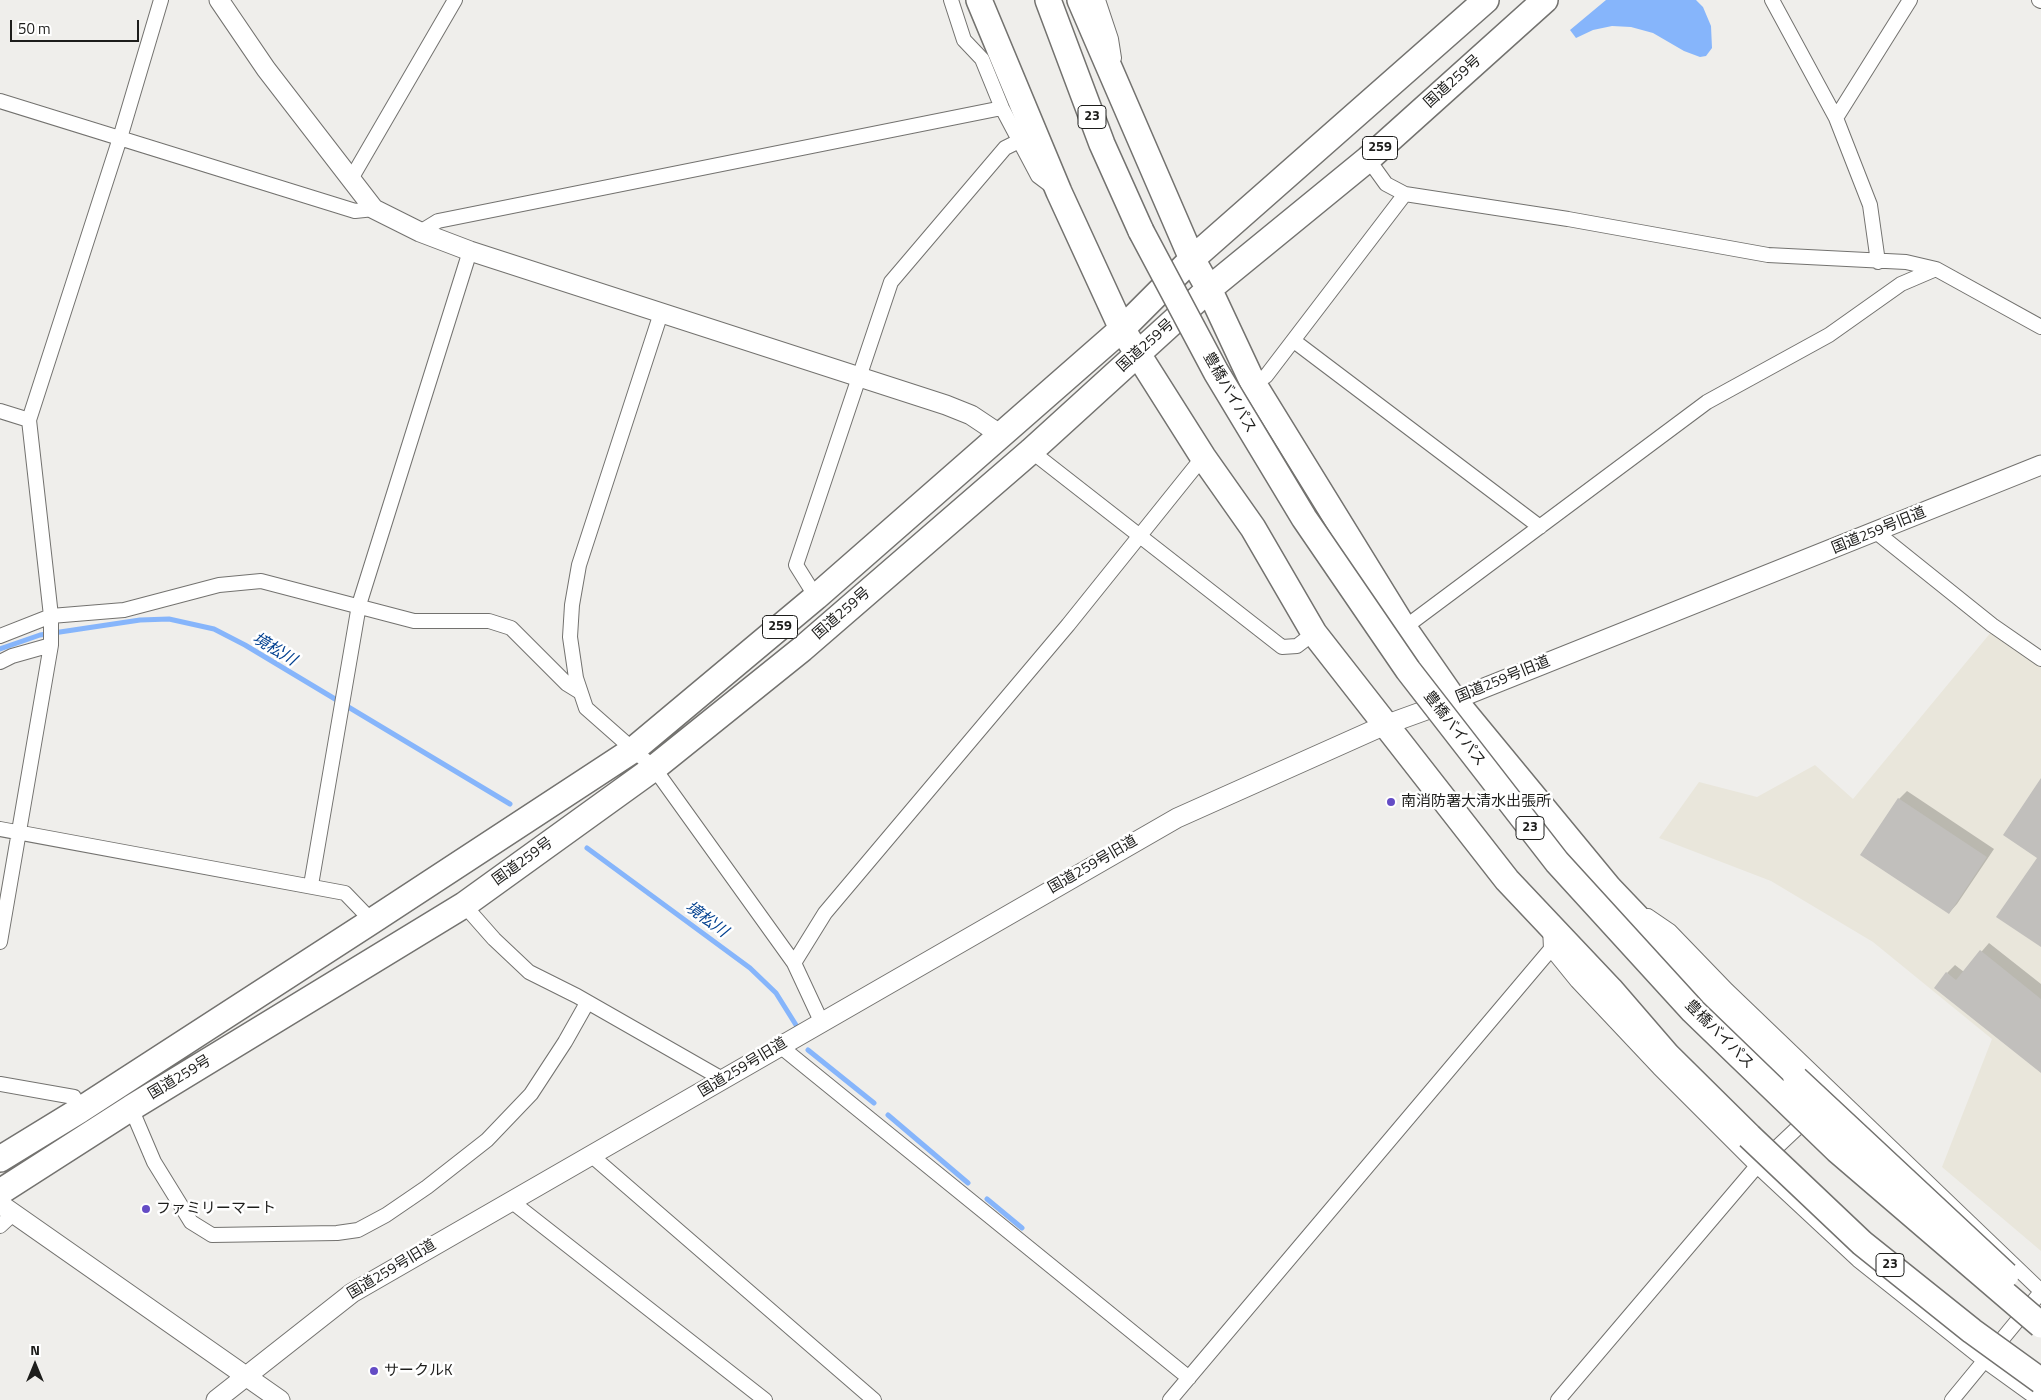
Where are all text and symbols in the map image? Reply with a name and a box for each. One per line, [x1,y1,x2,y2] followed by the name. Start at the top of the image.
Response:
[12,10,141,42] scale bar
[18,17,51,40] text: 50 m
[1421,52,1485,112] street label: 国道259号
[1078,105,1106,128] road number: 23
[1362,136,1398,160] road number: 259
[1114,316,1178,376] street label: 国道259号
[1199,350,1259,436] street label: 豊橋バイパス
[1829,504,1929,558] street label: 国道259号旧道
[810,584,874,644] street label: 国道259号
[762,616,798,638] road number: 259
[248,629,300,671] water label: 境松川
[1453,653,1553,707] street label: 国道259号旧道
[1419,688,1489,770] street label: 豊橋バイパス
[1401,793,1551,811] place label: 南消防署大清水出張所
[1385,796,1397,808] marker: 南消防署大清水出張所
[1516,816,1544,840] road number: 23
[1045,832,1141,898] street label: 国道259号旧道
[489,834,557,890] street label: 国道259号
[681,898,731,942] water label: 境松川
[1681,997,1757,1073] street label: 豊橋バイパス
[695,1034,791,1102] street label: 国道259号旧道
[145,1052,215,1104] street label: 国道259号
[156,1200,276,1218] place label: ファミリーマート
[140,1203,152,1215] marker: ファミリーマート
[344,1236,440,1304] street label: 国道259号旧道
[1876,1254,1904,1276] road number: 23
[30,1339,40,1360] text: N
[10,1340,60,1390] north arrow
[384,1362,453,1380] place label: サークルK
[368,1365,380,1377] marker: サークルK

